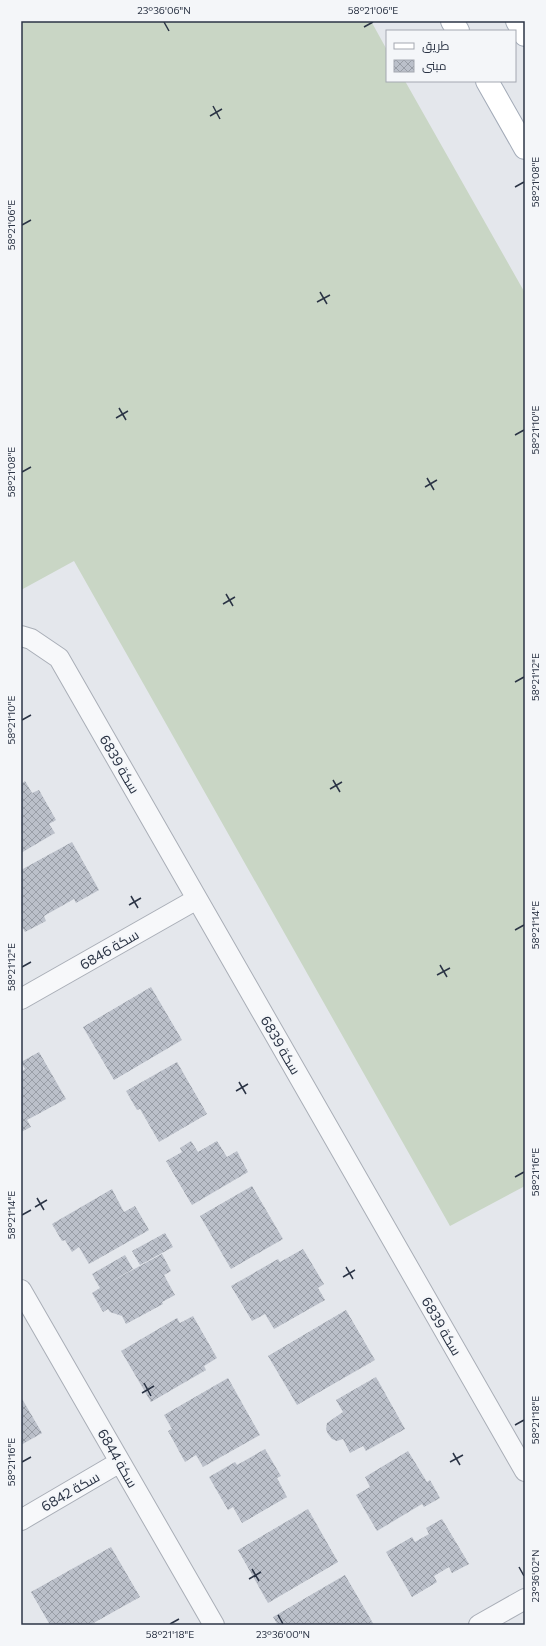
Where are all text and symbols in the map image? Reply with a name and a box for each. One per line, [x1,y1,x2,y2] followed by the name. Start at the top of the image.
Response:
[137,4,191,16] text: 23°36'06"N
[348,4,398,16] text: 58°21'06"E
[386,30,516,82] legend
[422,38,450,53] text: طريق
[422,58,447,73] text: مبنى
[529,157,541,207] text: 58°21'08"E
[5,200,17,250] text: 58°21'06"E
[529,406,541,454] text: 58°21'10"E
[5,447,17,497] text: 58°21'08"E
[529,653,541,701] text: 58°21'12"E
[5,696,17,744] text: 58°21'10"E
[96,732,144,796] street label: سكة 6839
[529,901,541,949] text: 58°21'14"E
[76,925,142,973] street label: سكة 6846
[5,943,17,991] text: 58°21'12"E
[257,1013,305,1077] street label: سكة 6839
[529,1148,541,1196] text: 58°21'16"E
[5,1191,17,1239] text: 58°21'14"E
[418,1294,466,1358] street label: سكة 6839
[529,1396,541,1444] text: 58°21'18"E
[94,1425,142,1491] street label: سكة 6844
[5,1438,17,1486] text: 58°21'16"E
[38,1468,102,1514] street label: سكة 6842
[529,1549,541,1603] text: 23°36'02"N
[146,1628,194,1640] text: 58°21'18"E
[256,1628,310,1640] text: 23°36'00"N

